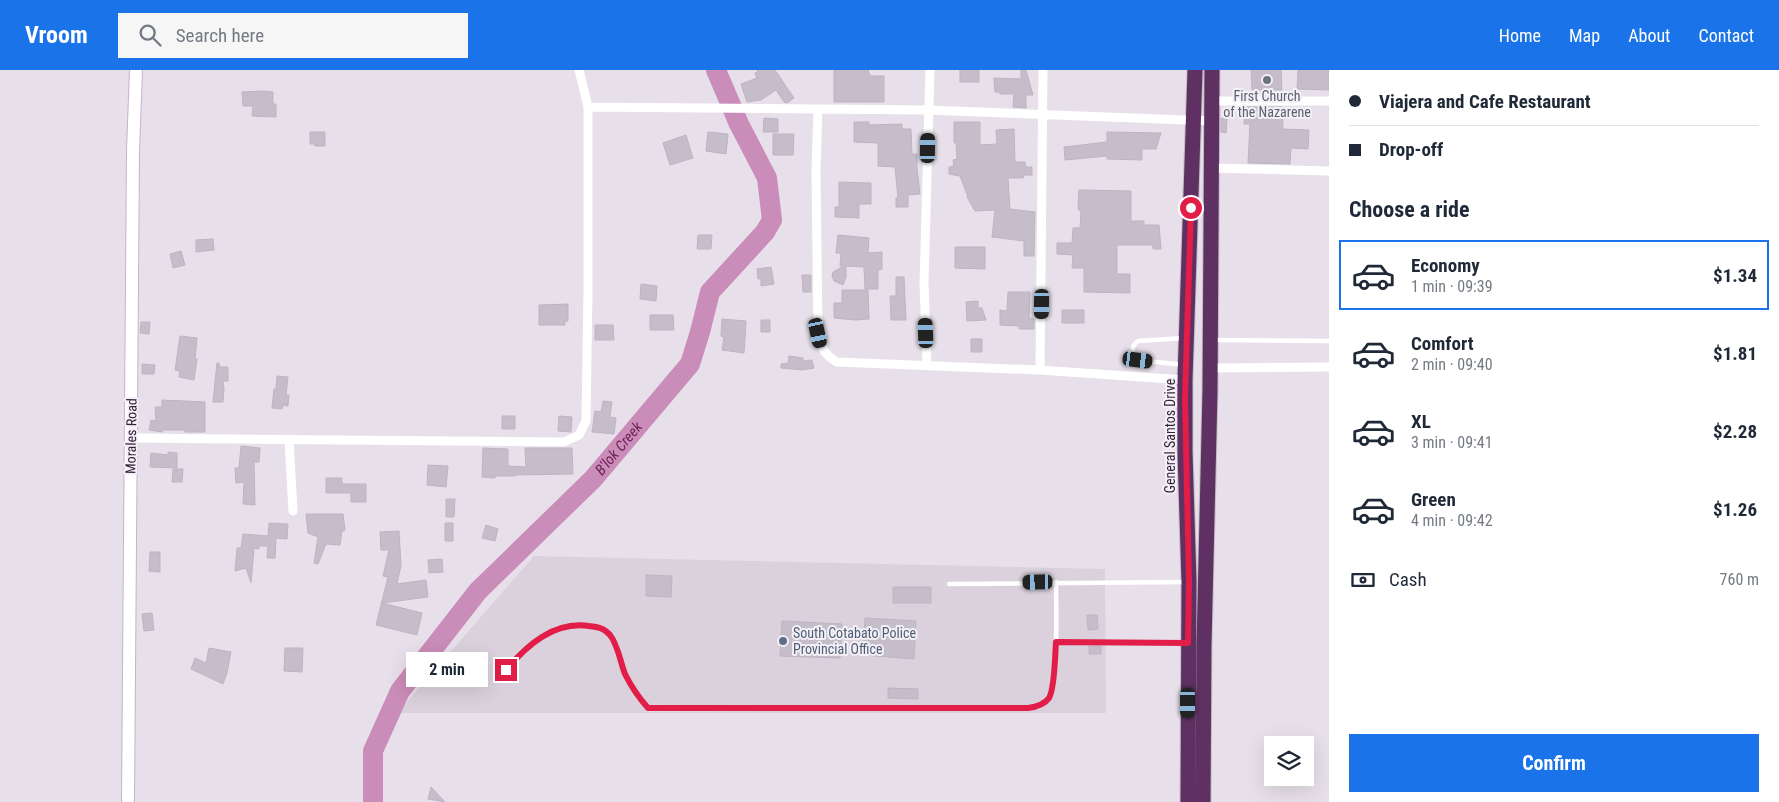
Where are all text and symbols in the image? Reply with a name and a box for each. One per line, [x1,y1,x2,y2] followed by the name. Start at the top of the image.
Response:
[118,13,468,58] search box
[25,21,88,49] text: Vroom
[136,21,164,49] icon: search
[176,24,264,47] text: Search here
[1499,25,1541,46] text: Home
[1569,25,1600,46] text: Map
[1628,25,1670,46] text: About
[1698,25,1754,46] text: Contact
[1261,74,1273,86] marker: First Church of the Nazarene
[1223,88,1311,120] place label: First Church of the Nazarene
[1379,90,1591,113] text: Viajera and Cafe Restaurant
[920,133,935,163] car
[1379,138,1443,161] text: Drop-off
[1180,197,1202,219] route start
[1349,197,1470,222] text: Choose a ride
[1351,253,1396,298] icon: car
[1411,254,1480,277] text: Economy
[1713,264,1757,287] text: $1.34
[1411,277,1493,296] text: 1 min · 09:39
[1034,289,1049,319] car
[807,317,828,349] car
[917,318,934,348] car
[1351,331,1396,376] icon: car
[1411,332,1474,355] text: Comfort
[1713,342,1757,365] text: $1.81
[1122,351,1153,369] car
[1411,355,1493,374] text: 2 min · 09:40
[1162,378,1178,493] street label: General Santos Drive
[122,398,140,474] street label: Morales Road
[1351,409,1396,454] icon: car
[1411,410,1431,433] text: XL
[591,418,646,479] water label: B'lok Creek
[1713,420,1757,443] text: $2.28
[1411,433,1493,452] text: 3 min · 09:41
[1351,487,1396,532] icon: car
[1411,488,1456,511] text: Green
[1713,498,1757,521] text: $1.26
[1411,511,1493,530] text: 4 min · 09:42
[1349,566,1377,594] icon: cash
[1389,568,1427,591] text: Cash
[1720,570,1759,589] text: 760 m
[1022,574,1053,590] car
[793,625,916,657] place label: South Cotabato Police Provincial Office
[777,635,789,647] marker: South Cotabato Police Provincial Office
[406,652,488,688] callout: 2 min
[495,659,517,681] route end
[429,660,465,679] text: 2 min
[1180,688,1195,718] car
[1349,734,1759,792] button: Confirm
[1264,736,1314,786] map controls
[1264,736,1314,786] button: layers

